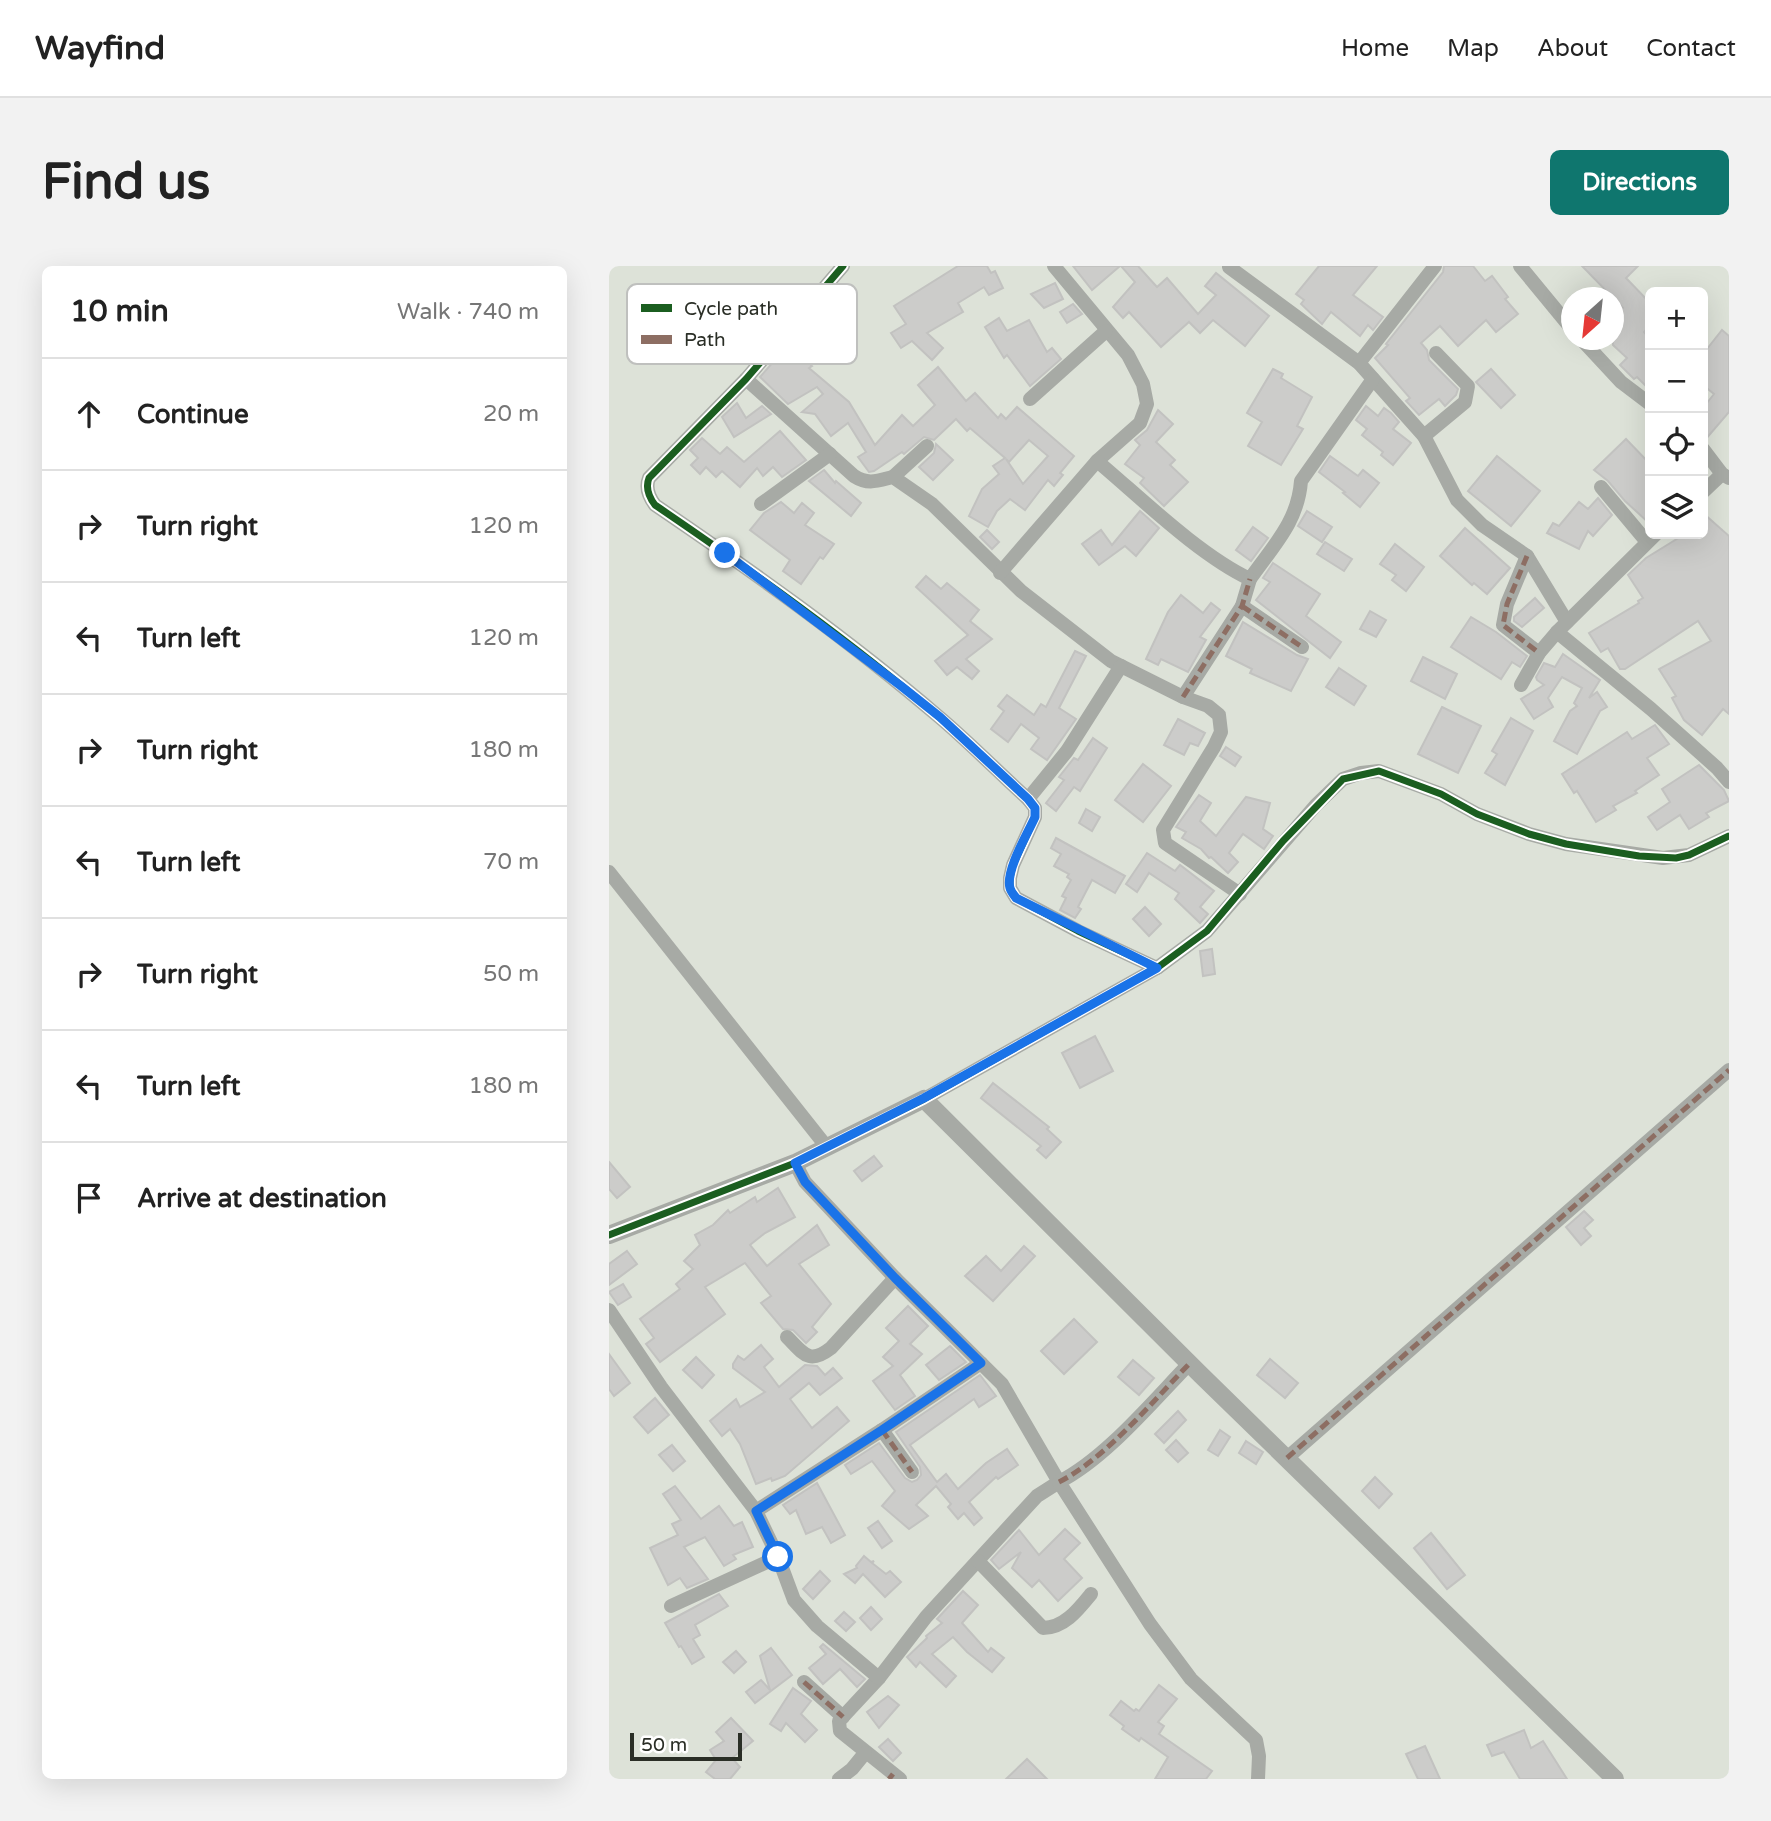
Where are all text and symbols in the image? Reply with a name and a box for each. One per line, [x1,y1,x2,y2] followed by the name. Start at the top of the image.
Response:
[35,29,165,68] text: Wayfind
[1341,34,1409,63] text: Home
[1447,34,1499,63] text: Map
[1537,34,1608,63] text: About
[1646,34,1736,63] text: Contact
[1550,150,1729,215] button: Directions
[42,153,210,212] text: Find us
[627,284,857,364] legend
[1561,287,1624,350] north arrow
[1645,287,1708,539] map controls
[1645,287,1708,350] button: +
[70,293,169,330] text: 10 min
[397,298,539,326] text: Walk · 740 m
[684,298,778,320] text: Cycle path
[684,329,726,351] text: Path
[1645,350,1708,413] button: −
[70,395,108,433] icon: ahead
[137,399,249,430] text: Continue
[483,400,539,428] text: 20 m
[1645,413,1708,476] button: locate
[1645,476,1708,539] button: layers
[70,507,108,545] icon: right
[137,511,258,542] text: Turn right
[469,512,539,540] text: 120 m
[709,537,740,568] route end
[70,619,108,657] icon: left
[137,623,240,654] text: Turn left
[469,624,539,652] text: 120 m
[70,731,108,769] icon: right
[137,735,258,766] text: Turn right
[469,736,539,764] text: 180 m
[70,843,108,881] icon: left
[137,847,240,878] text: Turn left
[483,848,539,876] text: 70 m
[70,955,108,993] icon: right
[137,959,258,990] text: Turn right
[483,960,539,988] text: 50 m
[70,1067,108,1105] icon: left
[137,1071,240,1102] text: Turn left
[469,1072,539,1100] text: 180 m
[70,1179,108,1217] icon: arrive
[137,1183,387,1214] text: Arrive at destination
[762,1541,793,1572] route start
[630,1730,742,1762] scale bar
[641,1734,687,1756] text: 50 m

